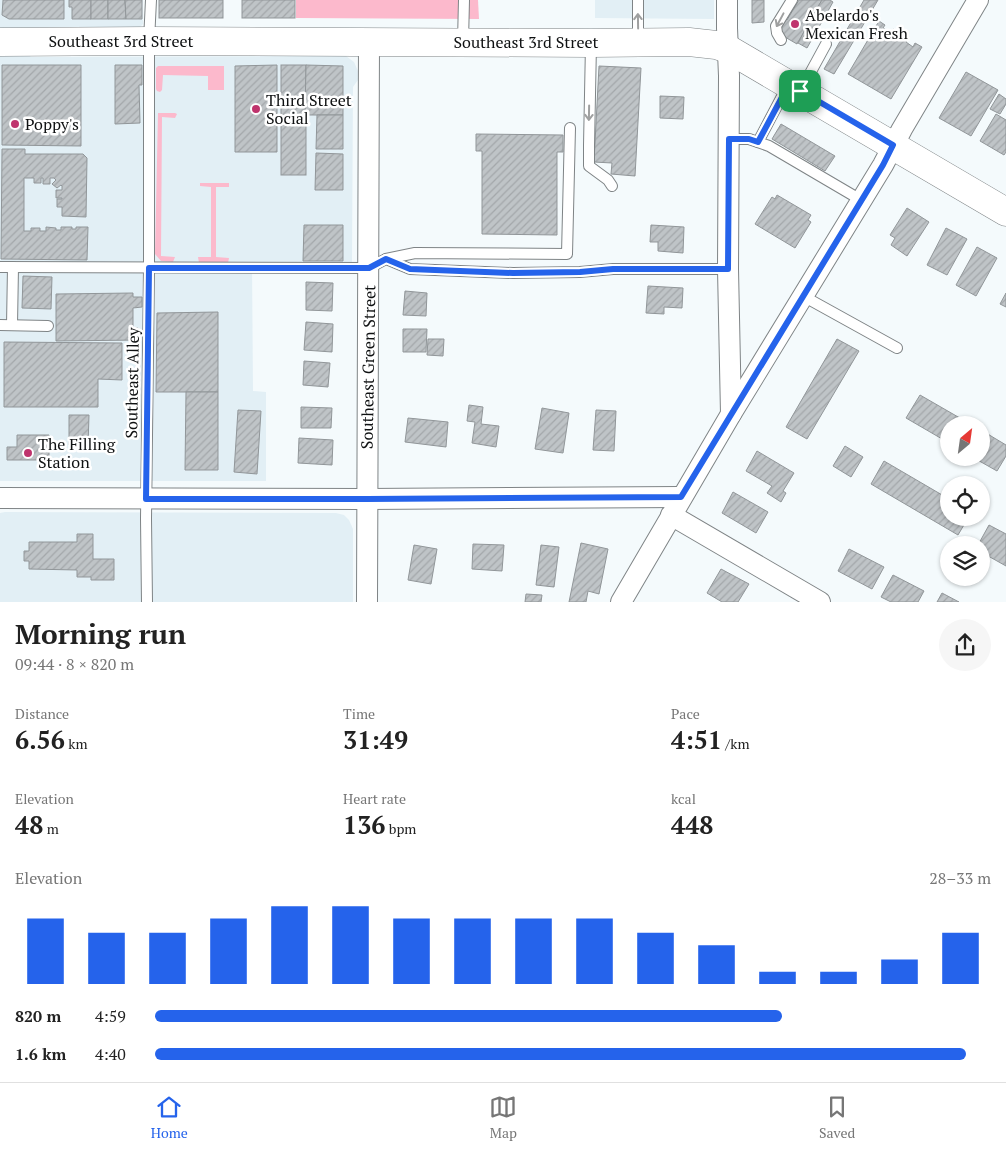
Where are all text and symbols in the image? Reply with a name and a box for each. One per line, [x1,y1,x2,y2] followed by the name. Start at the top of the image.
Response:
[805,4,909,44] place label: Abelardo's Mexican Fresh
[775,12,785,26] one-way arrow
[633,14,643,30] one-way arrow
[789,18,801,30] marker: Abelardo's Mexican Fresh
[49,30,194,52] street label: Southeast 3rd Street
[454,31,599,53] street label: Southeast 3rd Street
[779,70,821,112] pin
[786,77,814,105] icon: arrive
[266,89,352,129] place label: Third Street Social
[250,103,262,115] marker: Third Street Social
[584,104,594,121] one-way arrow
[25,113,79,135] place label: Poppy's
[9,118,21,130] marker: Poppy's
[356,285,380,449] street label: Southeast Green Street
[120,326,144,439] street label: Southeast Alley
[940,416,990,466] north arrow
[940,416,990,586] map controls
[38,433,116,473] place label: The Filling Station
[22,447,34,459] marker: The Filling Station
[940,476,990,526] button: locate
[940,536,990,586] button: layers
[15,615,186,652] text: Morning run
[939,619,991,671] button: share
[15,653,134,675] text: 09:44 · 8 × 820 m
[15,704,69,723] text: Distance
[343,704,375,723] text: Time
[671,704,700,723] text: Pace
[15,723,65,756] text: 6.56
[343,723,408,756] text: 31:49
[671,723,722,756] text: 4:51
[65,734,88,753] text: km
[722,734,749,753] text: /km
[15,789,74,808] text: Elevation
[343,789,406,808] text: Heart rate
[671,789,696,808] text: kcal
[15,808,43,841] text: 48
[343,808,385,841] text: 136
[671,808,713,841] text: 448
[43,819,59,838] text: m
[385,819,416,838] text: bpm
[15,867,82,889] text: Elevation
[929,867,991,889] text: 28–33 m
[15,1005,61,1027] text: 820 m
[95,1005,126,1027] text: 4:59
[15,1043,66,1065] text: 1.6 km
[95,1043,126,1065] text: 4:40
[151,1093,188,1142] tab: Home
[489,1093,517,1142] tab: Map
[819,1093,855,1142] tab: Saved

